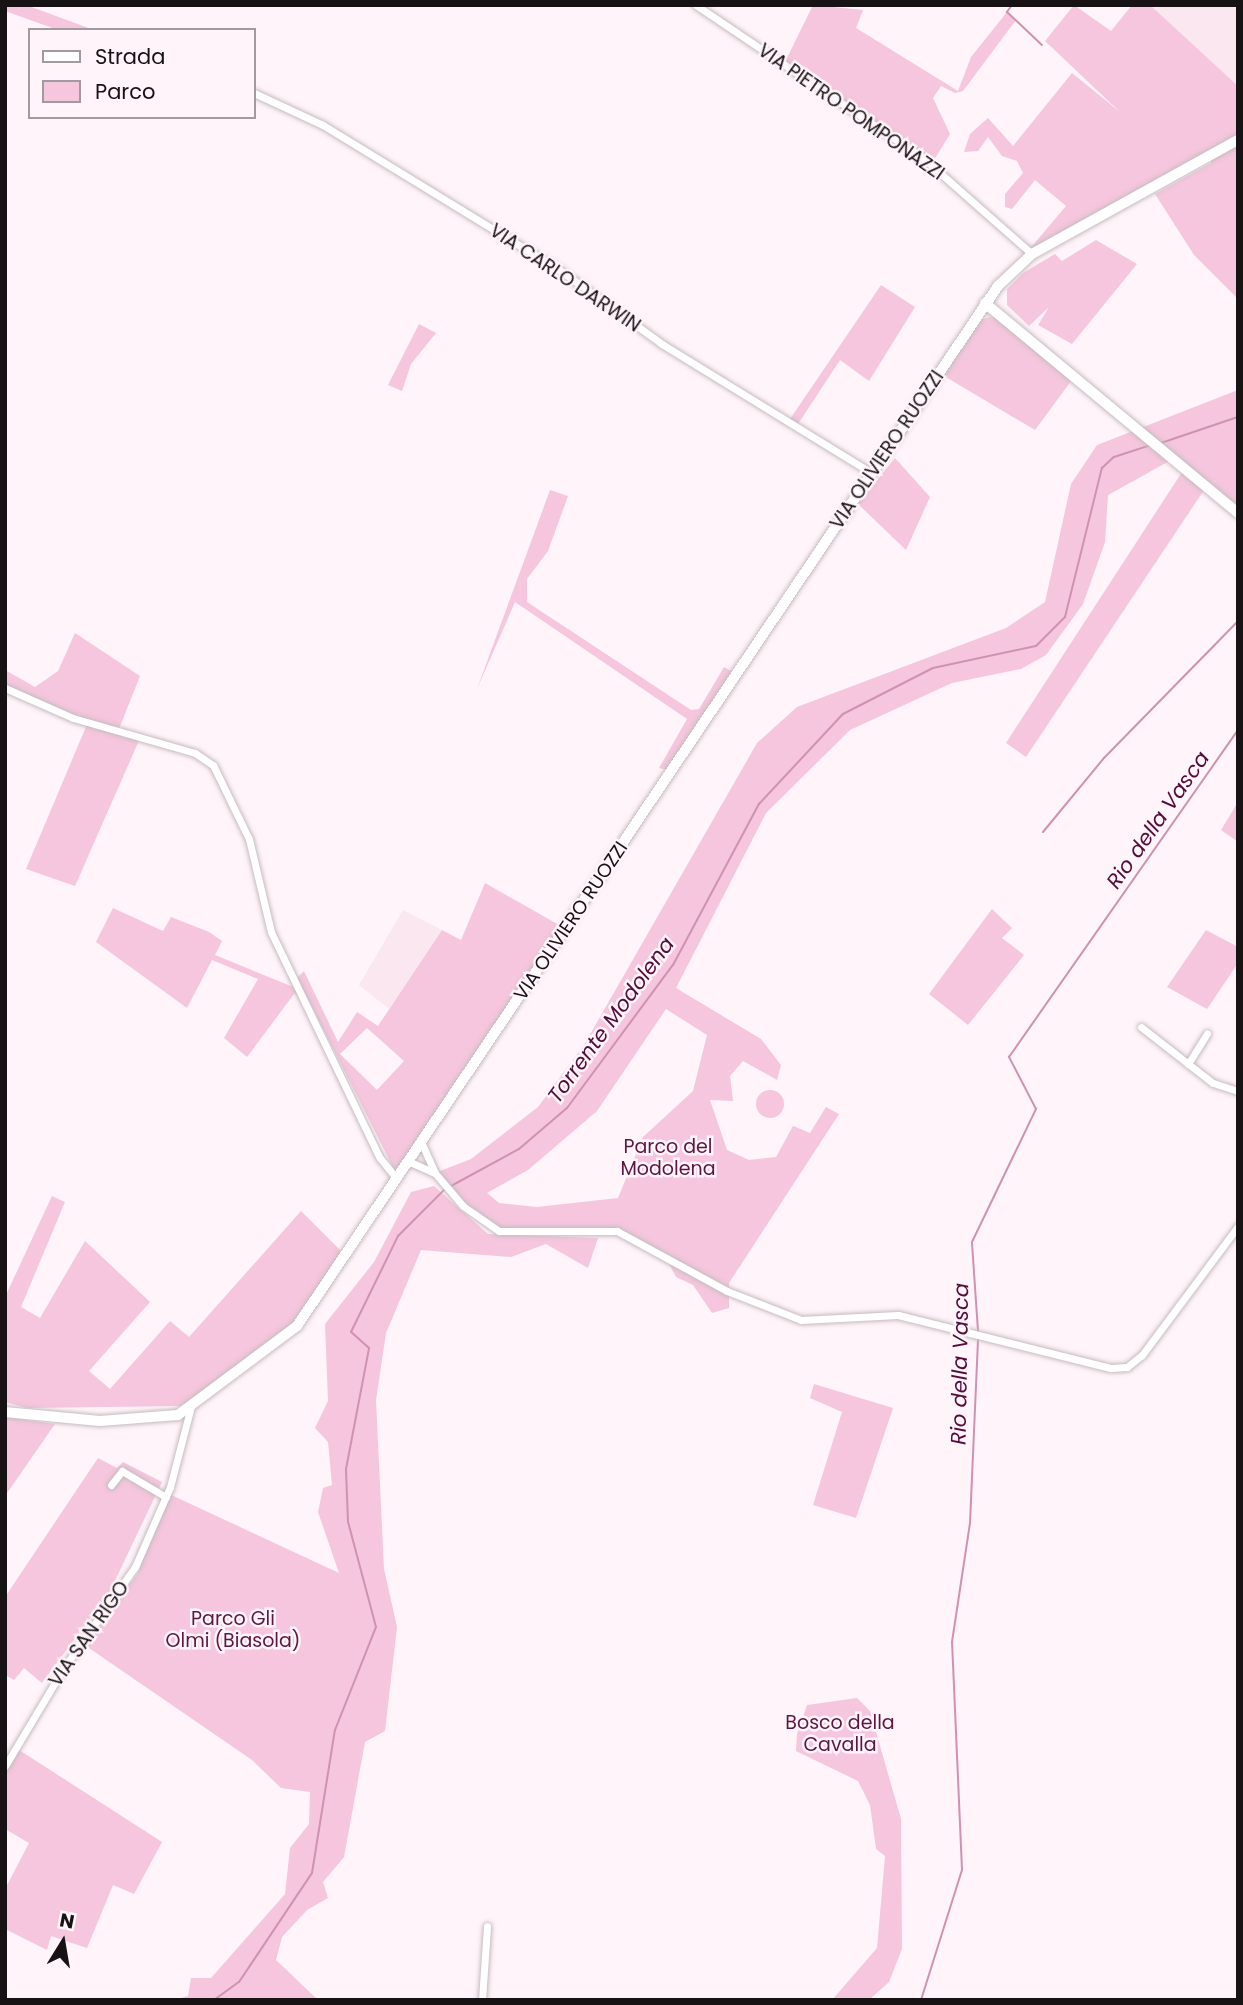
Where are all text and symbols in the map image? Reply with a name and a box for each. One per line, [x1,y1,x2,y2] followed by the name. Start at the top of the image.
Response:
[28,28,256,119] legend
[753,39,949,185] street label: VIA PIETRO POMPONAZZI
[95,42,165,71] text: Strada
[95,77,155,106] text: Parco
[485,219,645,337] street label: VIA CARLO DARWIN
[825,366,949,534] street label: VIA OLIVIERO RUOZZI
[1101,746,1215,894] water label: Rio della Vasca
[509,837,633,1005] street label: VIA OLIVIERO RUOZZI
[542,932,680,1108] water label: Torrente Modolena
[621,1136,715,1180] park label: Parco del Modolena
[946,1283,974,1445] water label: Rio della Vasca
[44,1577,134,1691] street label: VIA SAN RIGO
[166,1608,300,1652] park label: Parco Gli Olmi (Biasola)
[785,1712,895,1756] park label: Bosco della Cavalla
[58,1906,77,1936] text: N
[28,1907,98,1977] north arrow

